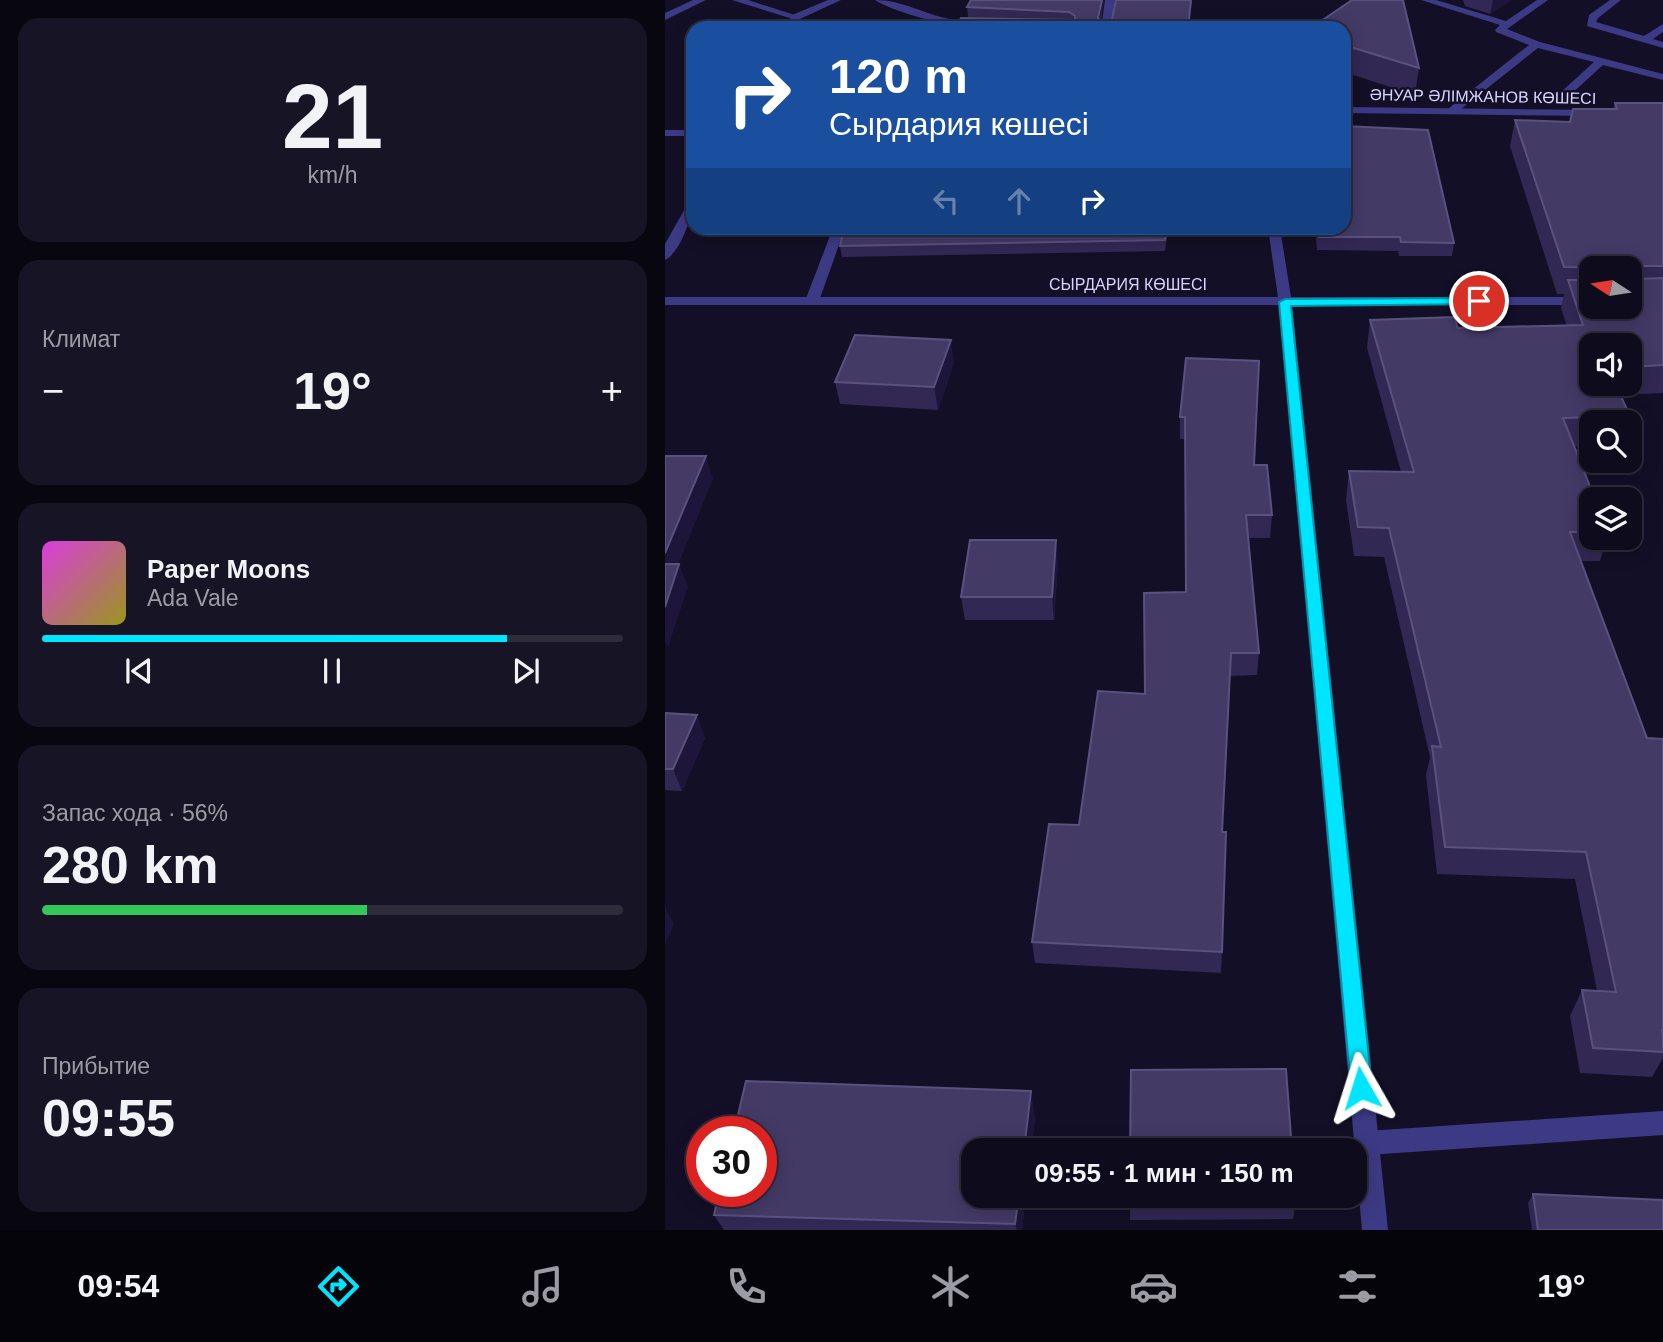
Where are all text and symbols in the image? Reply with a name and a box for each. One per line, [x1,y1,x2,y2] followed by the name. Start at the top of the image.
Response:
[714,49,805,140] icon: right
[829,49,968,103] text: 120 m
[282,66,383,167] text: 21
[1370,86,1596,107] street label: ӘНУАР ӘЛІМЖАНОВ КӨШЕСІ
[829,106,1089,142] text: Сырдария көшесі
[308,162,357,188] text: km/h
[927,182,965,220] icon: left
[1000,182,1038,220] icon: ahead
[1073,182,1111,220] icon: right
[1579,256,1641,318] north arrow
[1579,256,1642,550] map controls
[1449,271,1509,331] pin
[1049,276,1207,293] street label: СЫРДАРИЯ КӨШЕСІ
[1460,282,1498,320] icon: arrive
[42,326,120,352] text: Климат
[1579,333,1642,396] button: sound
[293,362,372,420] text: 19°
[42,370,64,412] text: −
[601,370,623,412] text: +
[1579,410,1642,473] button: search
[1579,487,1642,550] button: layers
[147,554,310,584] text: Paper Moons
[147,585,239,611] text: Ada Vale
[120,652,158,690] icon: previous
[313,652,351,690] icon: pause
[507,652,545,690] icon: next
[42,800,228,826] text: Запас хода · 56%
[42,836,218,894] text: 280 km
[1324,1051,1398,1125] position arrow
[42,1053,150,1079] text: Прибытие
[42,1089,175,1147] text: 09:55
[686,1116,777,1207] speed limit sign: 30
[1034,1158,1294,1188] text: 09:55 · 1 мин · 150 m
[314,1262,363,1311] icon: directions
[518,1262,567,1311] icon: music
[722,1262,771,1311] icon: phone
[926,1262,975,1311] icon: climate
[1129,1262,1178,1311] icon: car
[1333,1262,1382,1311] icon: filters
[77,1268,159,1304] text: 09:54
[1537,1268,1586,1304] text: 19°

